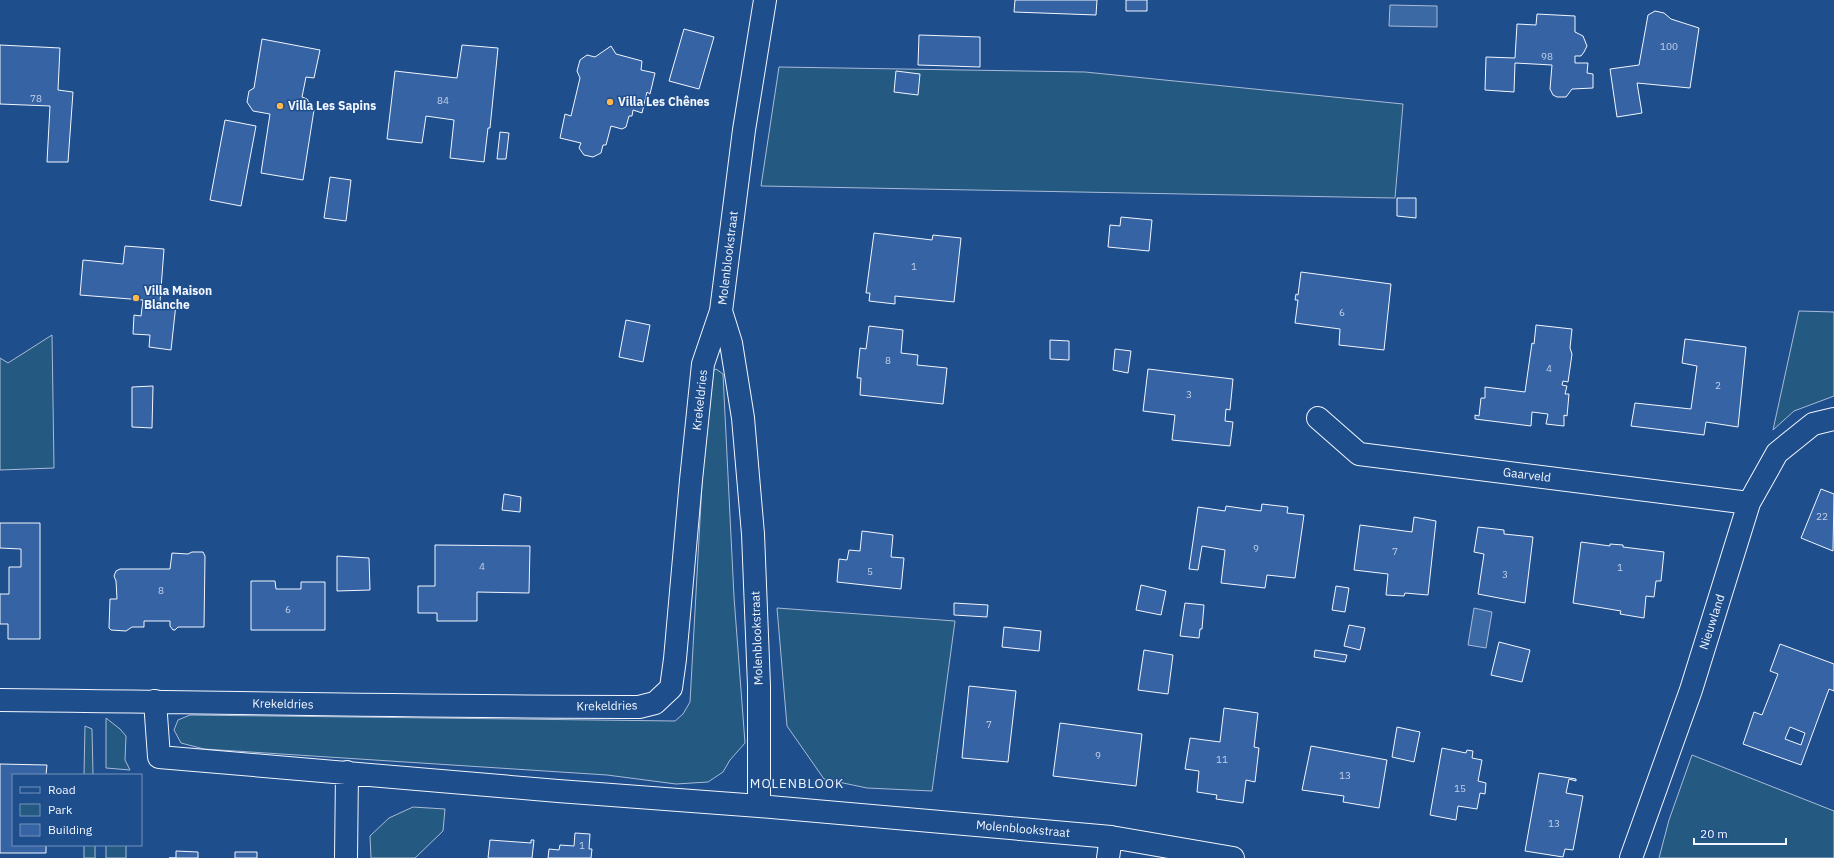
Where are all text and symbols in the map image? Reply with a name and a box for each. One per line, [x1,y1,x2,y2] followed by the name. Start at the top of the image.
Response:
[1660,40,1678,53] house number: 100
[1541,50,1553,63] house number: 98
[30,92,42,105] house number: 78
[437,94,449,107] house number: 84
[618,94,710,109] place label: Villa Les Chênes
[605,97,615,107] marker: Villa Les Chênes
[288,98,376,113] place label: Villa Les Sapins
[275,101,285,111] marker: Villa Les Sapins
[714,210,741,306] street label: Molenblookstraat
[911,260,917,273] house number: 1
[144,283,212,312] place label: Villa Maison Blanche
[131,293,141,303] marker: Villa Maison Blanche
[1339,306,1345,319] house number: 6
[885,354,891,367] house number: 8
[1546,362,1552,375] house number: 4
[689,369,710,431] street label: Krekeldries
[1715,379,1721,392] house number: 2
[1186,388,1192,401] house number: 3
[1502,464,1552,485] street label: Gaarveld
[1816,510,1828,523] house number: 22
[1253,542,1259,555] house number: 9
[1392,545,1398,558] house number: 7
[479,560,485,573] house number: 4
[1617,561,1623,574] house number: 1
[867,565,873,578] house number: 5
[1502,568,1508,581] house number: 3
[158,584,164,597] house number: 8
[747,591,766,685] street label: Molenblookstraat
[1695,592,1728,652] street label: Nieuwland
[285,603,291,616] house number: 6
[252,695,314,712] street label: Krekeldries
[576,697,638,714] street label: Krekeldries
[986,718,992,731] house number: 7
[1095,749,1101,762] house number: 9
[1216,753,1228,766] house number: 11
[1339,769,1351,782] house number: 13
[12,774,142,846] legend
[750,775,844,792] district label: MOLENBLOOK
[48,782,76,797] text: Road
[1454,782,1466,795] house number: 15
[48,802,73,817] text: Park
[975,817,1071,840] street label: Molenblookstraat
[1548,817,1560,830] house number: 13
[1694,820,1786,846] scale bar
[48,822,93,837] text: Building
[1700,826,1728,841] text: 20 m
[579,839,585,852] house number: 1

